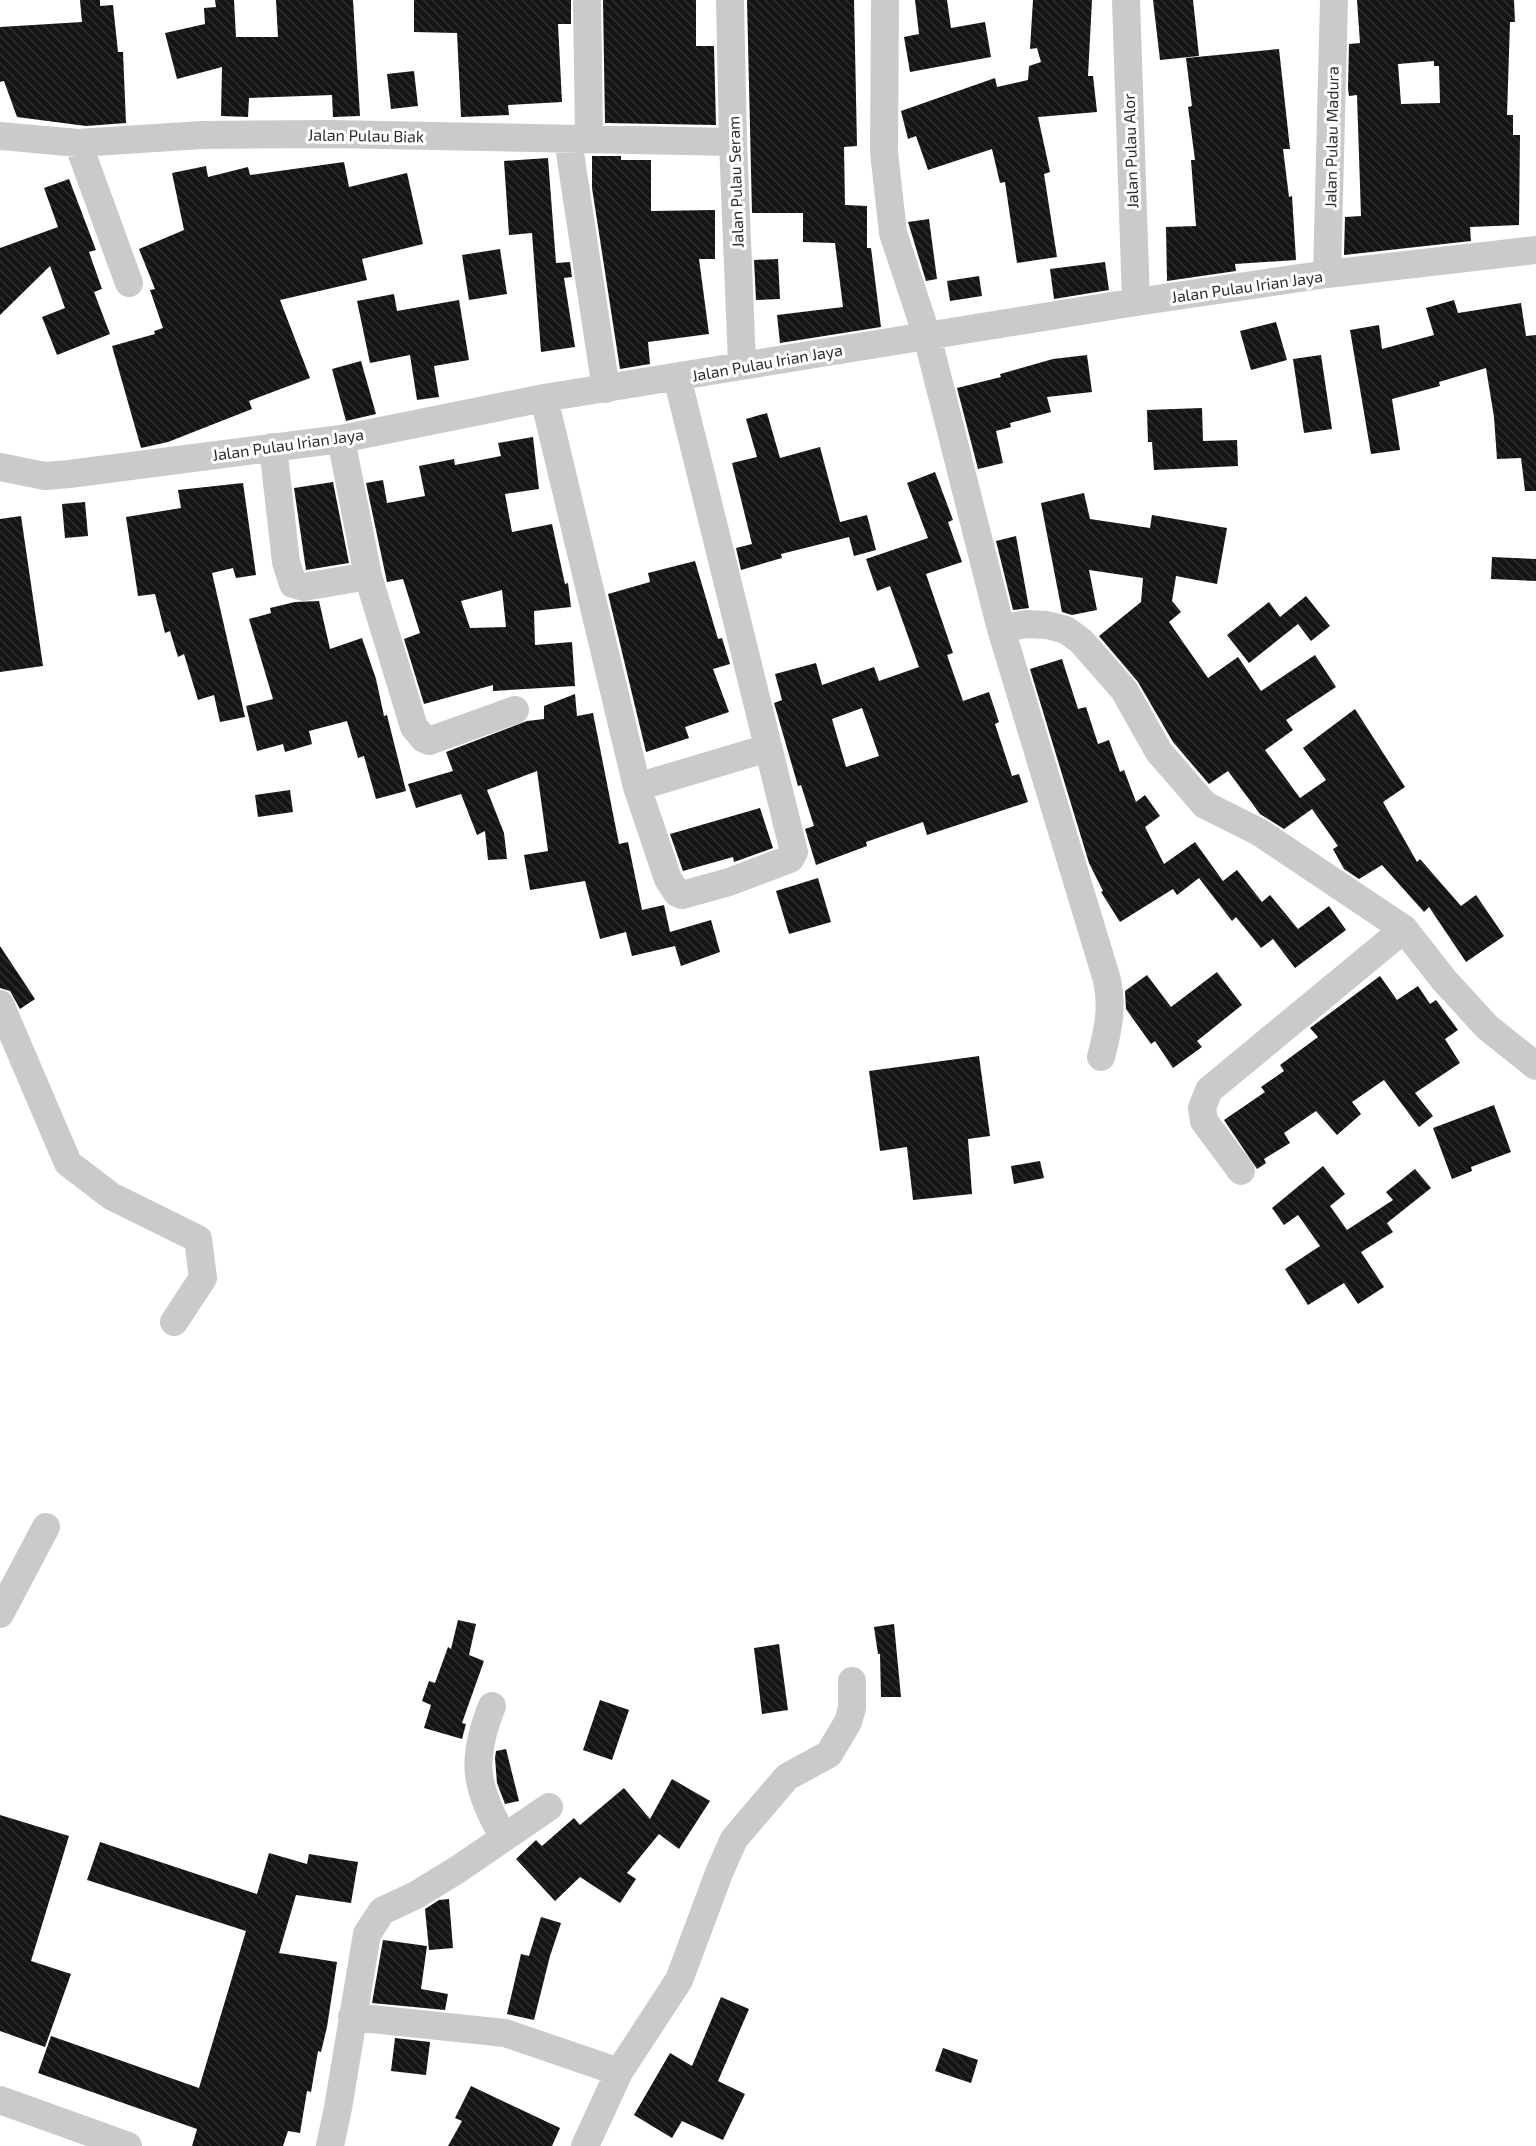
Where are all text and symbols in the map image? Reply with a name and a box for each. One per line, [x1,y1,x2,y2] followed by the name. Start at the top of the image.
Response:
[1320,66,1342,208] street label: Jalan Pulau Madura
[1118,93,1142,209] street label: Jalan Pulau Alor
[723,116,747,248] street label: Jalan Pulau Seram
[308,124,424,146] street label: Jalan Pulau Biak
[1170,266,1324,306] street label: Jalan Pulau Irian Jaya
[690,339,844,385] street label: Jalan Pulau Irian Jaya
[211,424,365,464] street label: Jalan Pulau Irian Jaya

